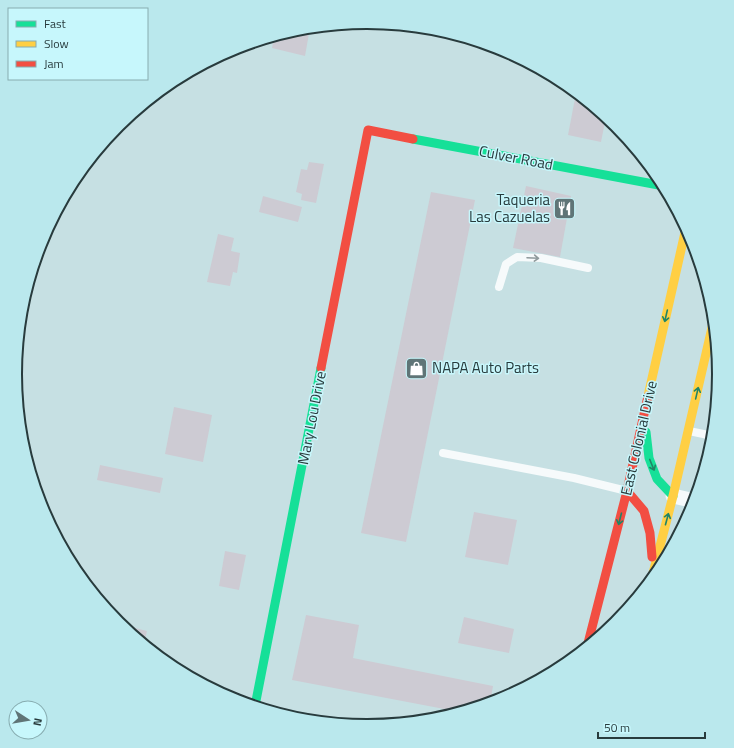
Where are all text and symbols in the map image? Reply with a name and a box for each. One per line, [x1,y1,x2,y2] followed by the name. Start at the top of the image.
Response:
[8,8,148,80] legend
[44,14,67,33] text: Fast
[44,34,69,53] text: Slow
[44,54,64,73] text: Jam
[477,139,555,176] street label: Culver Road
[469,188,550,228] place label: Taqueria Las Cazuelas
[552,196,578,222] restaurant icon: Taqueria Las Cazuelas
[526,254,539,262] one-way arrow
[662,309,670,322] one-way arrow
[403,355,429,381] shop icon: NAPA Auto Parts
[432,356,539,379] place label: NAPA Auto Parts
[291,369,332,467] street label: Mary Lou Drive
[614,378,663,498] street label: East Colonial Drive
[693,387,701,400] one-way arrow
[648,459,656,471] one-way arrow
[616,512,623,525] one-way arrow
[664,513,671,526] one-way arrow
[8,700,48,740] north arrow
[598,714,705,740] scale bar
[29,717,46,727] text: N
[604,718,630,737] text: 50 m

